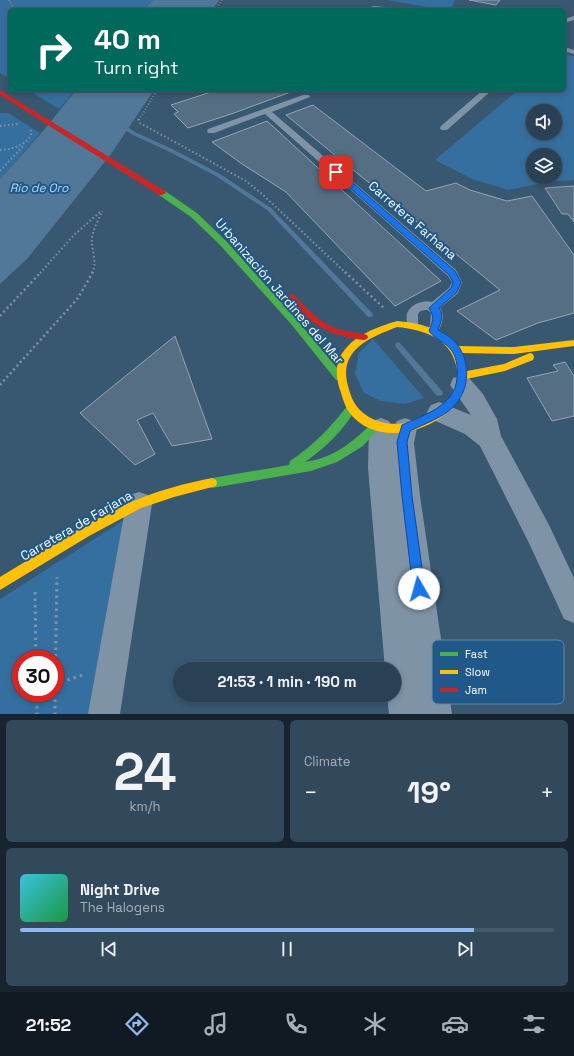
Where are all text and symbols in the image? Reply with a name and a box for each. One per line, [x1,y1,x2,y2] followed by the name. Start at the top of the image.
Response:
[94,21,161,57] text: 40 m
[28,24,80,76] icon: right
[94,56,178,79] text: Turn right
[526,104,562,184] map controls
[526,104,562,140] button: sound
[526,148,562,184] button: layers
[319,155,353,189] pin
[325,161,347,183] icon: arrive
[365,177,461,264] street label: Carretera Farhana
[10,180,69,196] water label: Río de Oro
[212,215,348,368] street label: Urbanización Jardines del Mar
[17,486,136,564] street label: Carretera de Farjana
[398,568,440,610] position arrow
[432,640,564,704] legend
[465,647,488,661] text: Fast
[12,650,64,702] speed limit sign: 30
[465,665,490,679] text: Slow
[217,672,357,691] text: 21:53 · 1 min · 190 m
[465,683,487,697] text: Jam
[113,739,177,805] text: 24
[304,753,350,770] text: Climate
[407,773,451,812] text: 19°
[304,778,318,806] text: −
[540,778,554,806] text: +
[130,798,160,815] text: km/h
[80,880,160,899] text: Night Drive
[80,899,165,916] text: The Halogens
[98,938,120,960] icon: previous
[276,938,298,960] icon: pause
[454,938,476,960] icon: next
[123,1010,151,1038] icon: directions
[202,1010,230,1038] icon: music
[282,1010,310,1038] icon: phone
[361,1010,389,1038] icon: climate
[441,1010,469,1038] icon: car
[520,1010,548,1038] icon: filters
[26,1013,71,1036] text: 21:52

